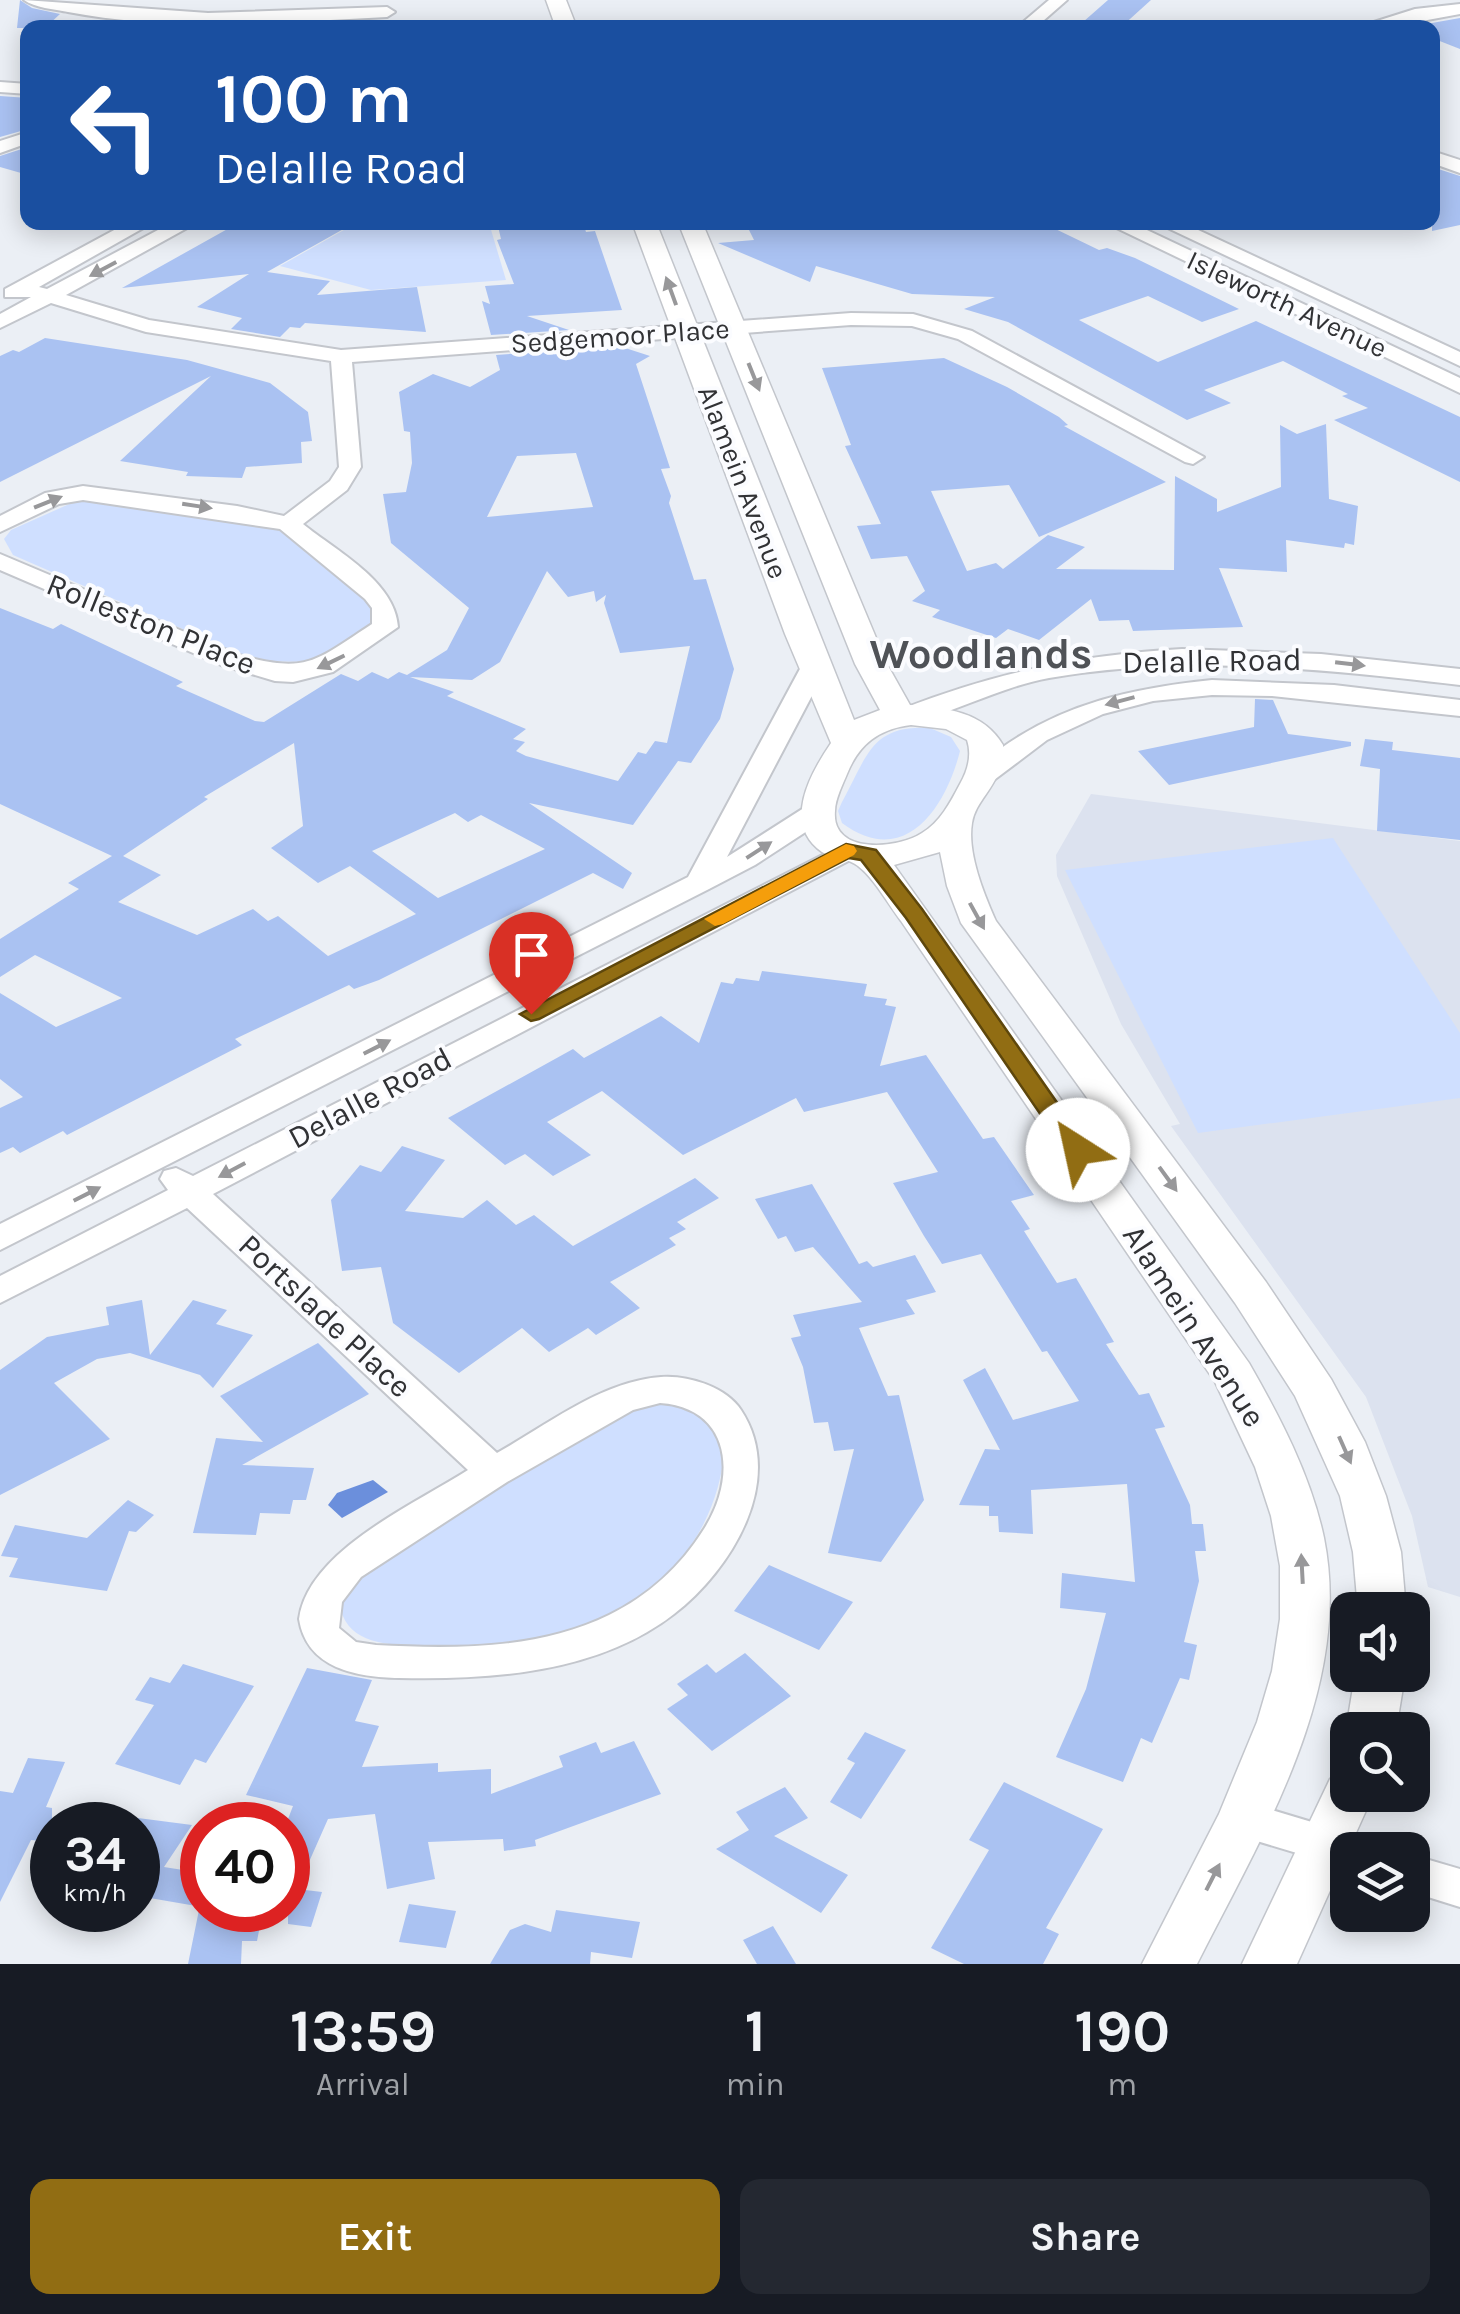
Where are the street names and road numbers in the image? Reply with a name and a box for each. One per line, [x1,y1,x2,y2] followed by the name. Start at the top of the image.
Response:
[1182,243,1392,365] street label: Isleworth Avenue
[509,312,731,360] street label: Sedgemoor Place
[691,381,795,583] street label: Alamein Avenue
[41,565,261,683] street label: Rolleston Place
[1122,641,1302,681] street label: Delalle Road
[282,1039,458,1157] street label: Delalle Road
[1115,1218,1273,1434] street label: Alamein Avenue
[231,1227,419,1405] street label: Portslade Place

